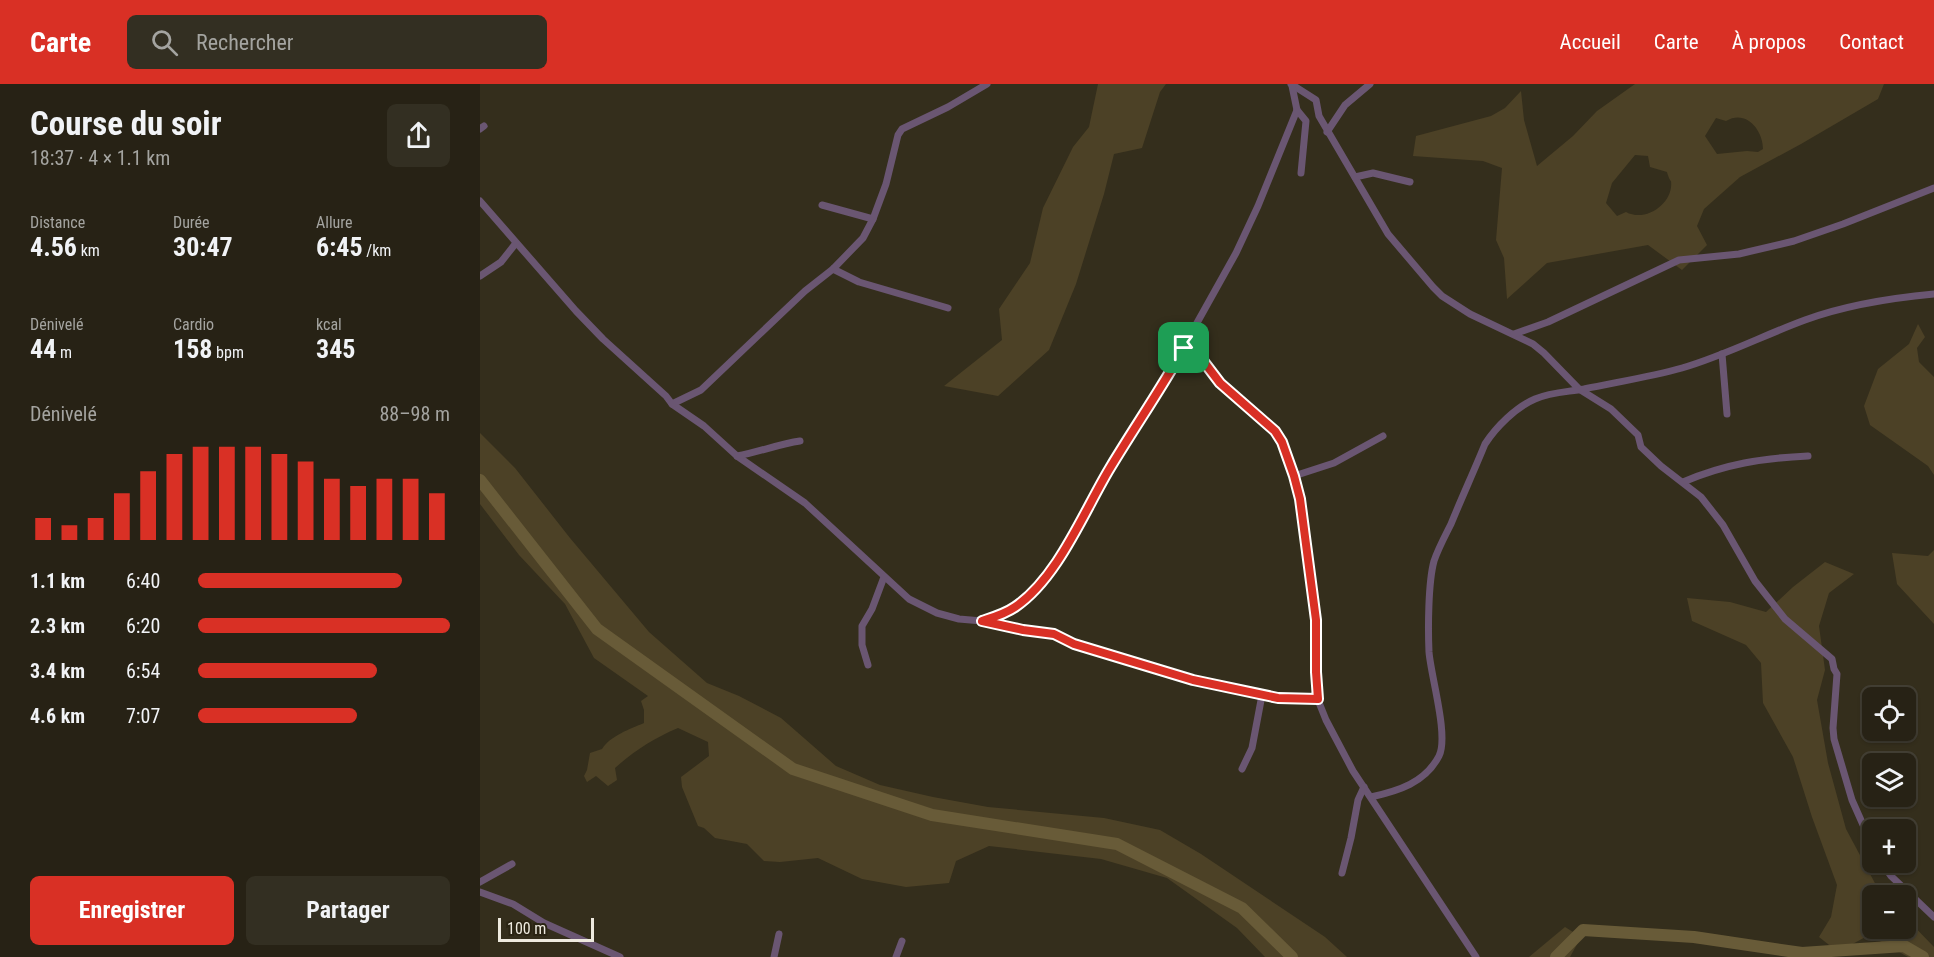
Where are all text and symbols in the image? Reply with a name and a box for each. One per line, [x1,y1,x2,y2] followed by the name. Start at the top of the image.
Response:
[127,15,547,69] search box
[30,26,91,59] text: Carte
[148,26,181,59] icon: search
[196,30,293,55] text: Rechercher
[1560,30,1621,54] text: Accueil
[1654,30,1699,54] text: Carte
[1732,30,1806,54] text: À propos
[1839,30,1904,54] text: Contact
[30,104,222,143] text: Course du soir
[387,104,450,167] button: share
[30,146,170,170] text: 18:37 · 4 × 1.1 km
[30,213,85,232] text: Distance
[173,213,210,232] text: Durée
[316,213,353,232] text: Allure
[30,232,77,262] text: 4.56
[173,232,233,262] text: 30:47
[316,232,363,262] text: 6:45
[77,241,100,260] text: km
[363,241,391,260] text: /km
[30,315,83,334] text: Dénivelé
[173,315,214,334] text: Cardio
[316,315,342,334] text: kcal
[1158,322,1209,373] pin
[1167,331,1200,364] icon: arrive
[30,334,56,364] text: 44
[173,334,212,364] text: 158
[316,334,355,364] text: 345
[56,343,72,362] text: m
[212,343,244,362] text: bpm
[30,402,97,426] text: Dénivelé
[379,402,450,426] text: 88–98 m
[30,569,85,593] text: 1.1 km
[126,569,160,593] text: 6:40
[30,614,85,638] text: 2.3 km
[126,614,160,638] text: 6:20
[30,659,85,683] text: 3.4 km
[126,659,160,683] text: 6:54
[1862,687,1916,939] map controls
[1862,687,1916,741] button: locate
[30,704,85,728] text: 4.6 km
[126,704,160,728] text: 7:07
[1862,753,1916,807] button: layers
[1862,819,1916,873] button: +
[30,876,234,945] button: Enregistrer
[246,876,450,945] button: Partager
[1862,885,1916,939] button: −
[498,915,594,942] scale bar
[507,919,546,938] text: 100 m

